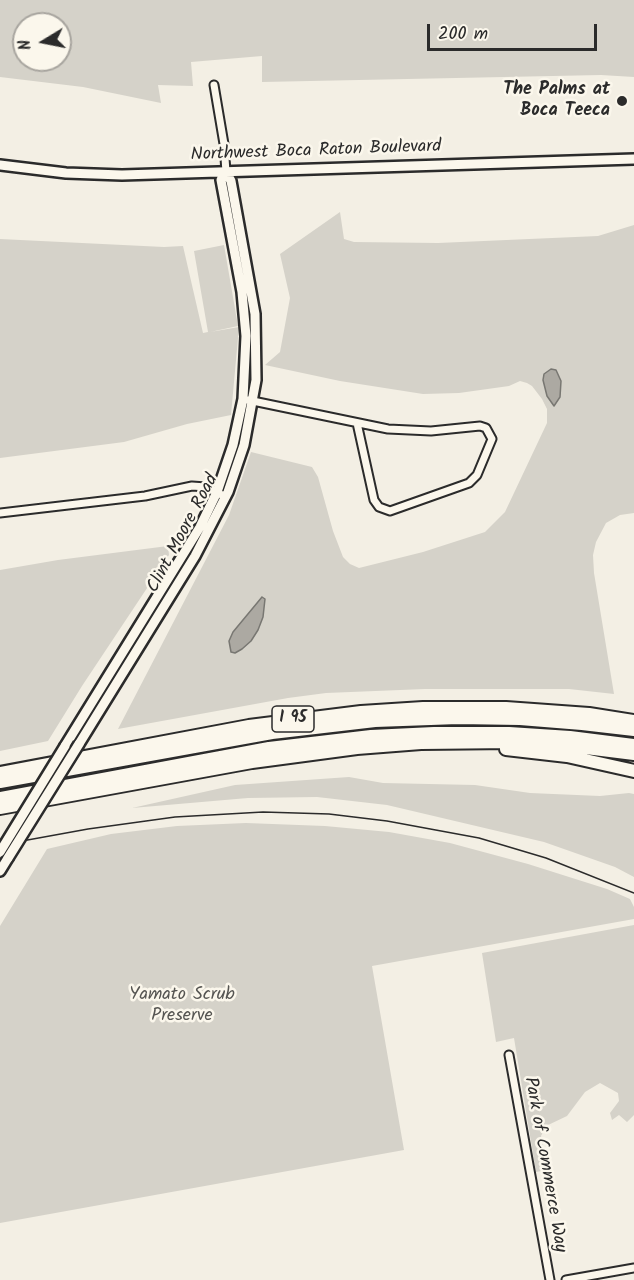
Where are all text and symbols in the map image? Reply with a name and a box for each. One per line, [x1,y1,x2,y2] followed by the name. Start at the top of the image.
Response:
[12,12,72,72] north arrow
[430,12,600,50] scale bar
[438,20,488,49] text: 200 m
[13,38,39,52] text: N
[503,80,610,122] place label: The Palms at Boca Teeca
[615,94,629,108] marker: The Palms at Boca Teeca
[190,137,442,167] street label: Northwest Boca Raton Boulevard
[144,471,224,597] street label: Clint Moore Road
[272,706,314,732] road number: I 95
[129,985,235,1028] park label: Yamato Scrub Preserve
[518,1076,570,1254] street label: Park of Commerce Way

